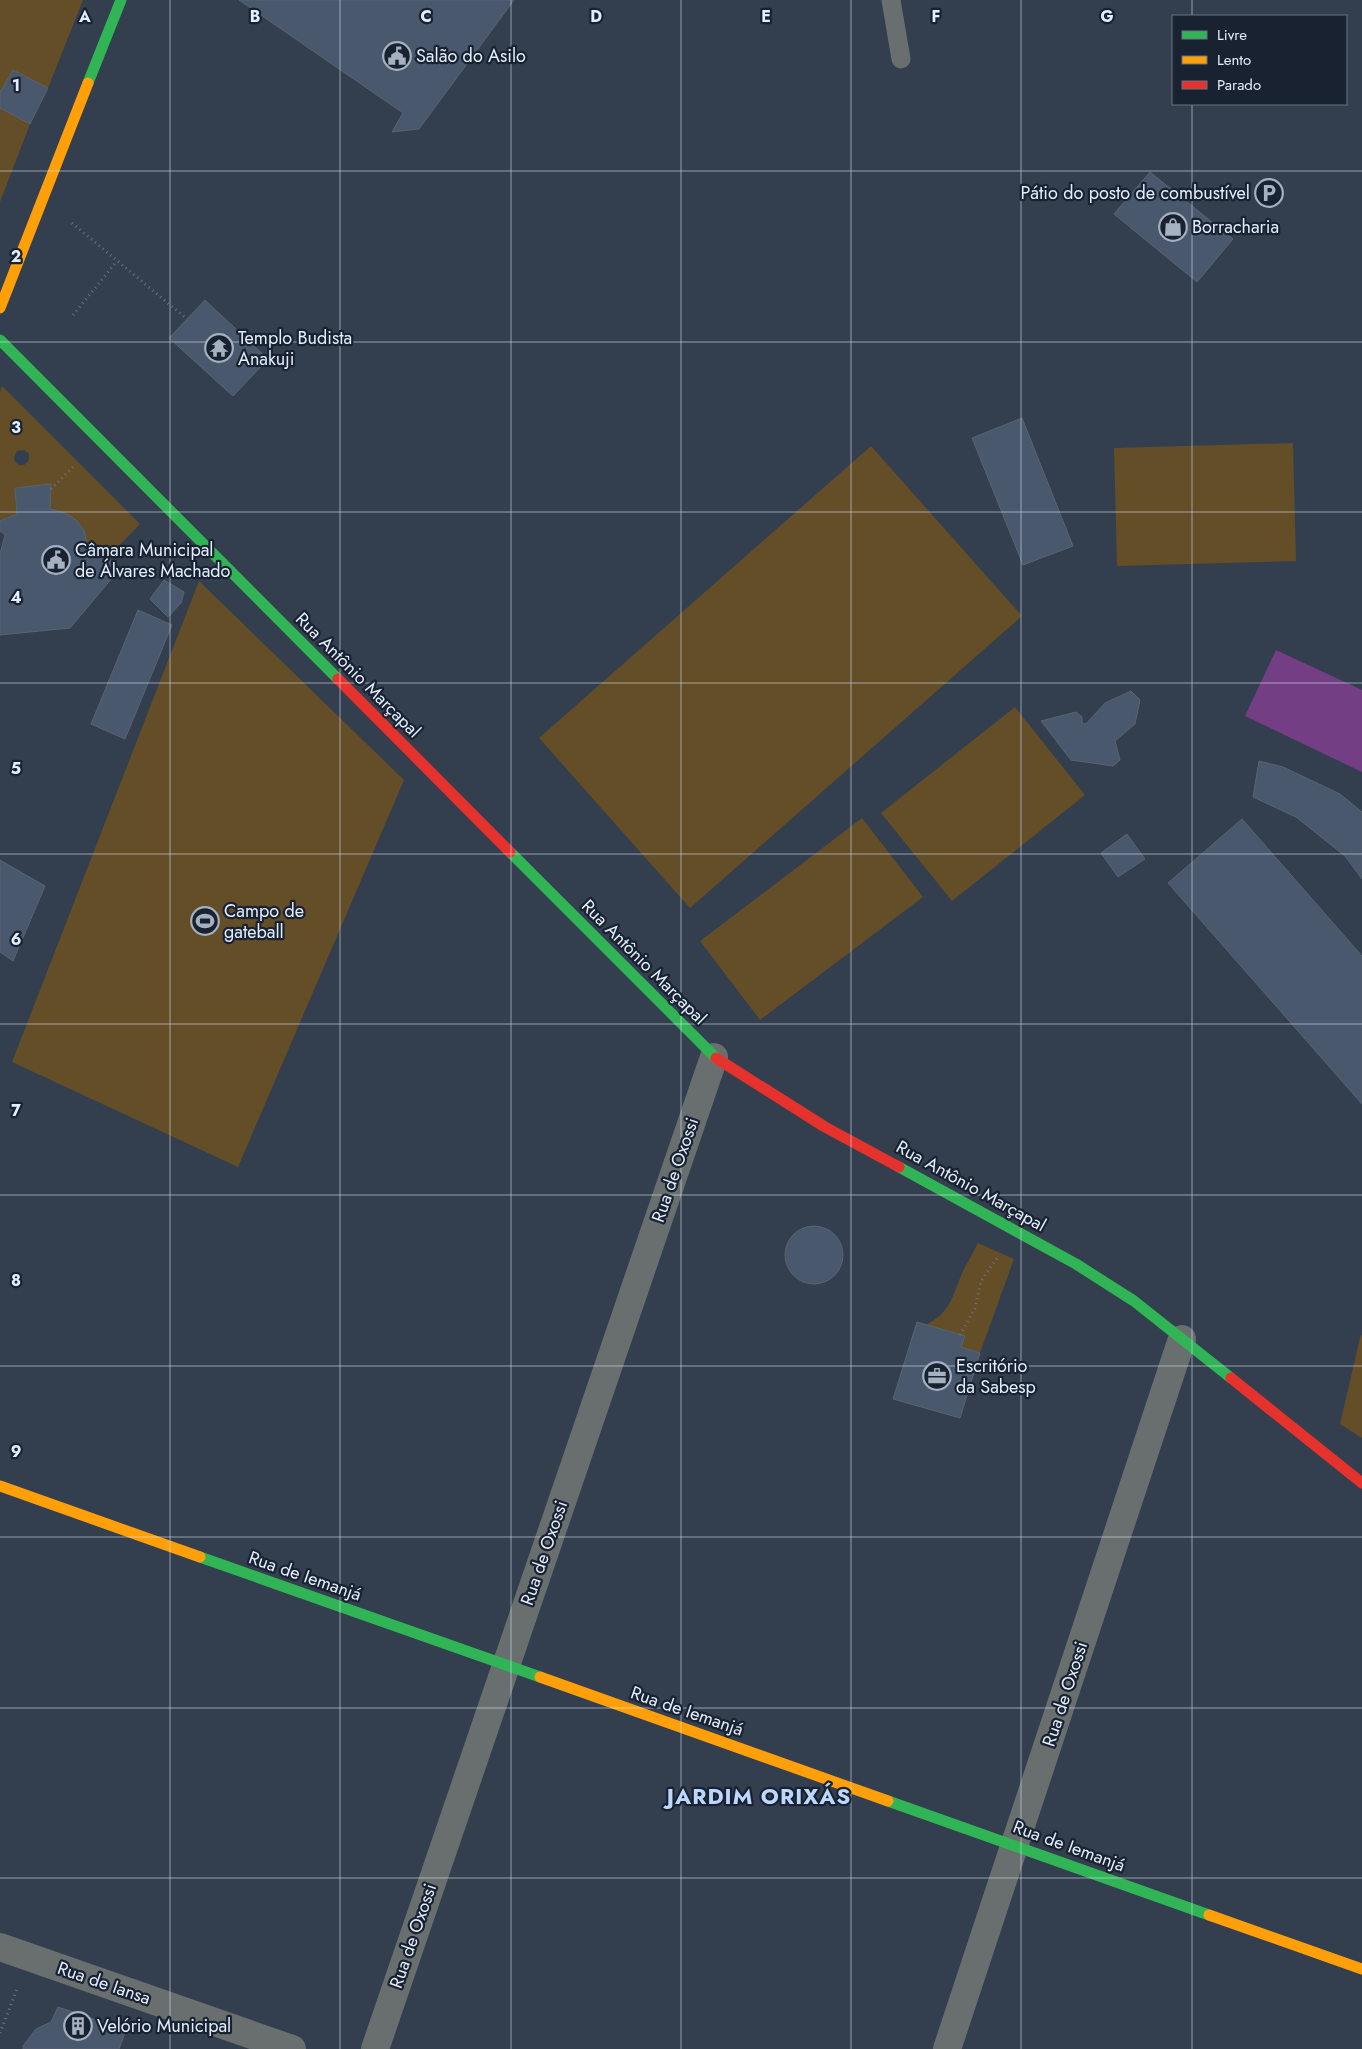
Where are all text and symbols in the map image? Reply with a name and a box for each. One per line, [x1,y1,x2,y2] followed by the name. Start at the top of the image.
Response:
[78,5,91,28] text: A
[250,5,260,28] text: B
[420,5,432,28] text: C
[590,5,602,28] text: D
[761,5,771,28] text: E
[932,5,940,28] text: F
[1100,5,1114,28] text: G
[1172,15,1347,105] legend
[1217,24,1247,46] text: Livre
[382,41,412,71] public building icon: Salão do Asilo
[416,43,526,69] place label: Salão do Asilo
[1217,49,1251,71] text: Lento
[12,74,20,97] text: 1
[1217,74,1261,96] text: Parado
[1254,178,1284,208] parking icon: Pátio do posto de combustível
[1020,180,1250,206] place label: Pátio do posto de combustível
[1158,212,1188,242] shop icon: Borracharia
[1192,214,1279,240] place label: Borracharia
[11,245,21,268] text: 2
[238,325,352,372] place label: Templo Budista Anakuji
[204,333,234,363] temple icon: Templo Budista Anakuji
[11,416,21,439] text: 3
[75,537,231,584] place label: Câmara Municipal de Álvares Machado
[41,545,71,575] public building icon: Câmara Municipal de Álvares Machado
[10,586,22,609] text: 4
[289,606,427,744] street label: Rua Antônio Marçapal
[11,757,21,780] text: 5
[575,893,713,1031] street label: Rua Antônio Marçapal
[224,898,304,945] place label: Campo de gateball
[190,906,220,936] sports icon: Campo de gateball
[11,928,21,951] text: 6
[11,1099,21,1122] text: 7
[645,1114,705,1226] street label: Rua de Oxossi
[891,1134,1051,1238] street label: Rua Antônio Marçapal
[11,1269,21,1292] text: 8
[956,1353,1036,1400] place label: Escritório da Sabesp
[922,1361,952,1391] office icon: Escritório da Sabesp
[11,1440,21,1463] text: 9
[514,1497,574,1609] street label: Rua de Oxossi
[245,1545,365,1607] street label: Rua de Iemanjá
[1036,1638,1094,1750] street label: Rua de Oxossi
[627,1680,747,1742] street label: Rua de Iemanjá
[663,1780,851,1812] district label: JARDIM ORIXÁS
[1009,1814,1129,1878] street label: Rua de Iemanjá
[383,1880,443,1992] street label: Rua de Oxossi
[54,1955,154,2011] street label: Rua de Iansa
[63,2011,93,2041] building icon: Velório Municipal
[97,2013,231,2039] place label: Velório Municipal

